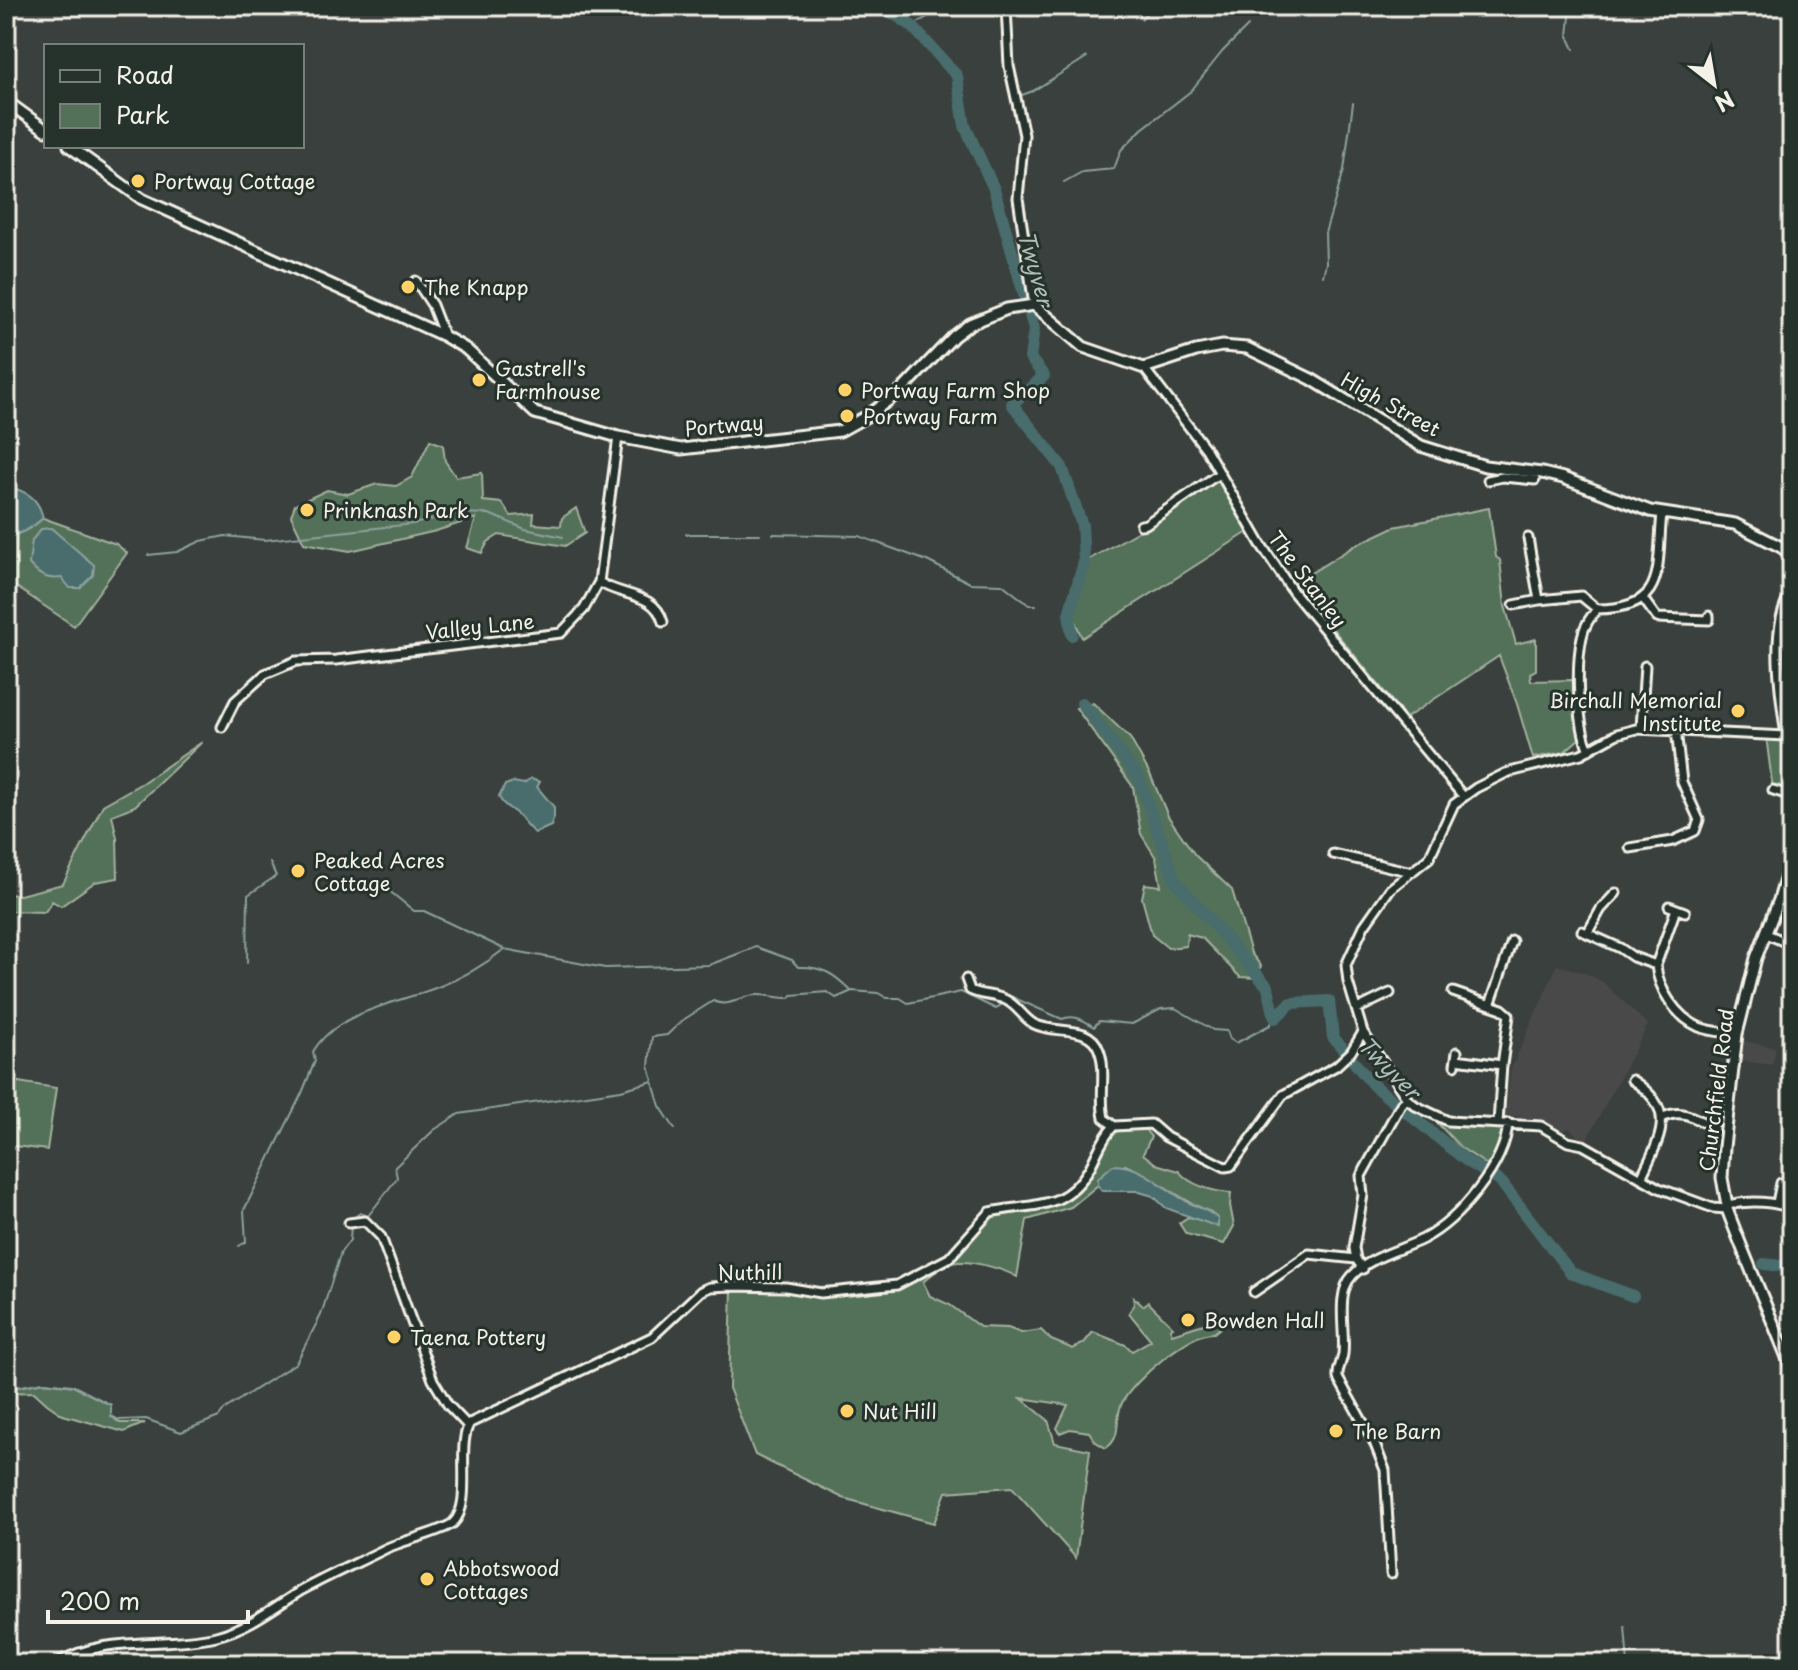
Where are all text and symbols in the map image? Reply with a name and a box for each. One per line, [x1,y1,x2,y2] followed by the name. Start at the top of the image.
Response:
[44,44,304,148] legend
[1674,44,1754,124] north arrow
[116,56,174,92] text: Road
[1709,84,1741,121] text: N
[116,96,170,132] text: Park
[154,166,315,196] place label: Portway Cottage
[129,172,147,190] marker: Portway Cottage
[1011,226,1064,312] water label: Twyver
[424,272,528,302] place label: The Knapp
[399,278,417,296] marker: The Knapp
[495,353,601,406] place label: Gastrell's Farmhouse
[1336,364,1446,444] street label: High Street
[470,371,488,389] marker: Gastrell's Farmhouse
[861,375,1050,405] place label: Portway Farm Shop
[836,381,854,399] marker: Portway Farm Shop
[863,401,998,431] place label: Portway Farm
[684,407,764,443] street label: Portway
[838,407,856,425] marker: Portway Farm
[323,495,469,525] place label: Prinknash Park
[298,501,316,519] marker: Prinknash Park
[1262,524,1354,634] street label: The Stanley
[424,605,536,647] street label: Valley Lane
[1549,685,1722,738] place label: Birchall Memorial Institute
[1729,702,1747,720] marker: Birchall Memorial Institute
[314,845,445,898] place label: Peaked Acres Cottage
[289,862,307,880] marker: Peaked Acres Cottage
[1691,1007,1741,1173] street label: Churchfield Road
[1351,1028,1431,1108] water label: Twyver
[717,1256,783,1288] street label: Nuthill
[1204,1305,1324,1335] place label: Bowden Hall
[1179,1311,1197,1329] marker: Bowden Hall
[410,1322,546,1352] place label: Taena Pottery
[385,1328,403,1346] marker: Taena Pottery
[863,1396,937,1426] place label: Nut Hill
[838,1402,856,1420] marker: Nut Hill
[1352,1416,1441,1446] place label: The Barn
[1327,1422,1345,1440] marker: The Barn
[443,1553,560,1606] place label: Abbotswood Cottages
[418,1570,436,1588] marker: Abbotswood Cottages
[48,1574,248,1624] scale bar
[60,1582,140,1618] text: 200 m

